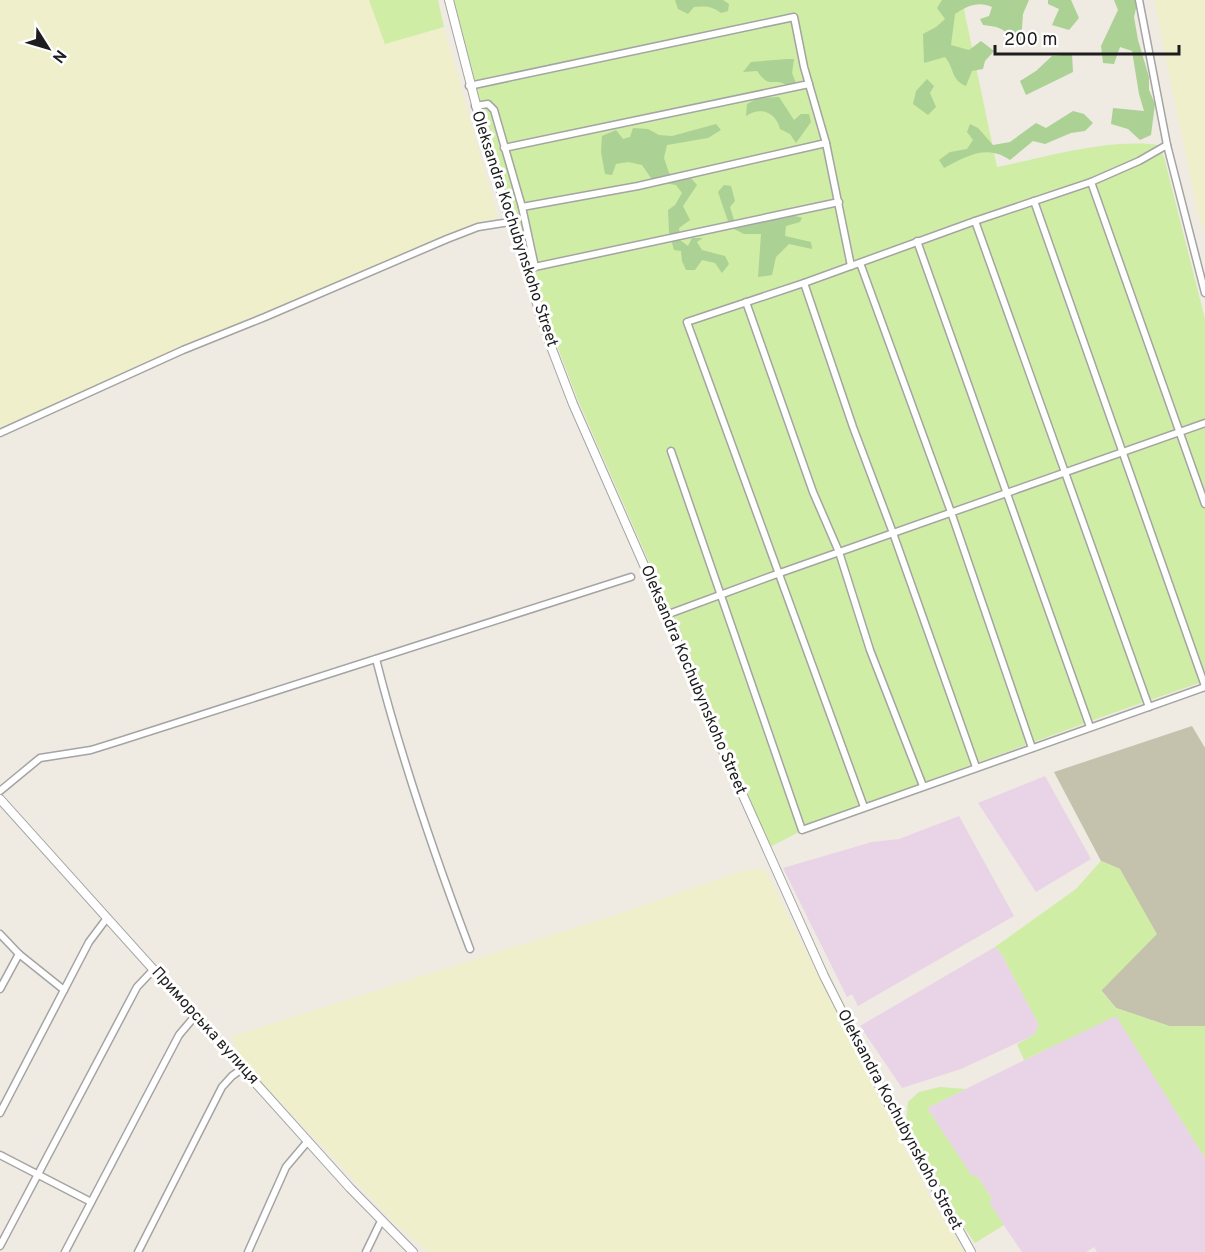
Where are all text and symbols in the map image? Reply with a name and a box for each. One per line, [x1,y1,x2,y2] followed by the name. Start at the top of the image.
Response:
[18,18,78,78] north arrow
[995,18,1180,56] scale bar
[1004,29,1057,52] text: 200 m
[47,45,70,66] text: N
[466,108,562,350] street label: Oleksandra Kochubynskoho Street
[635,562,751,798] street label: Oleksandra Kochubynskoho Street
[147,963,263,1089] street label: Приморська вулиця
[832,1006,966,1234] street label: Oleksandra Kochubynskoho Street

